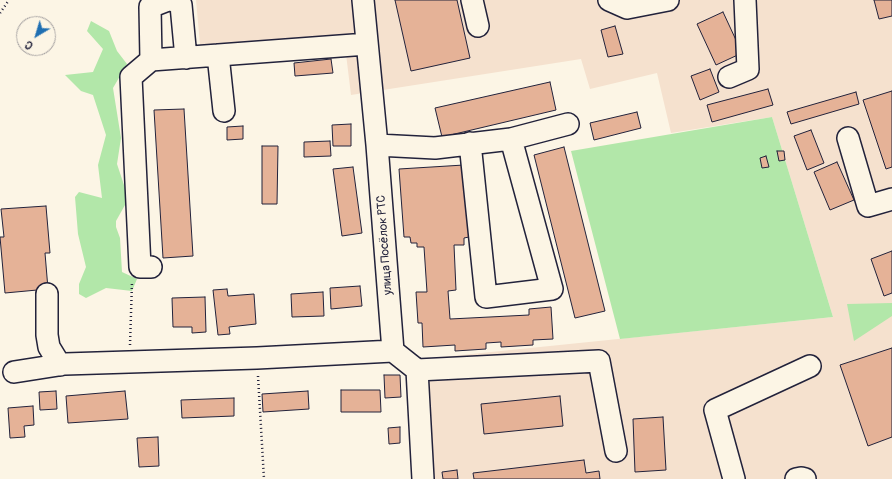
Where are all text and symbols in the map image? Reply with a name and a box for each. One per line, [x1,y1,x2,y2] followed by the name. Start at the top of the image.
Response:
[16,16,56,56] north arrow
[22,38,36,52] text: С
[374,194,396,296] street label: улица Посёлок РТС

